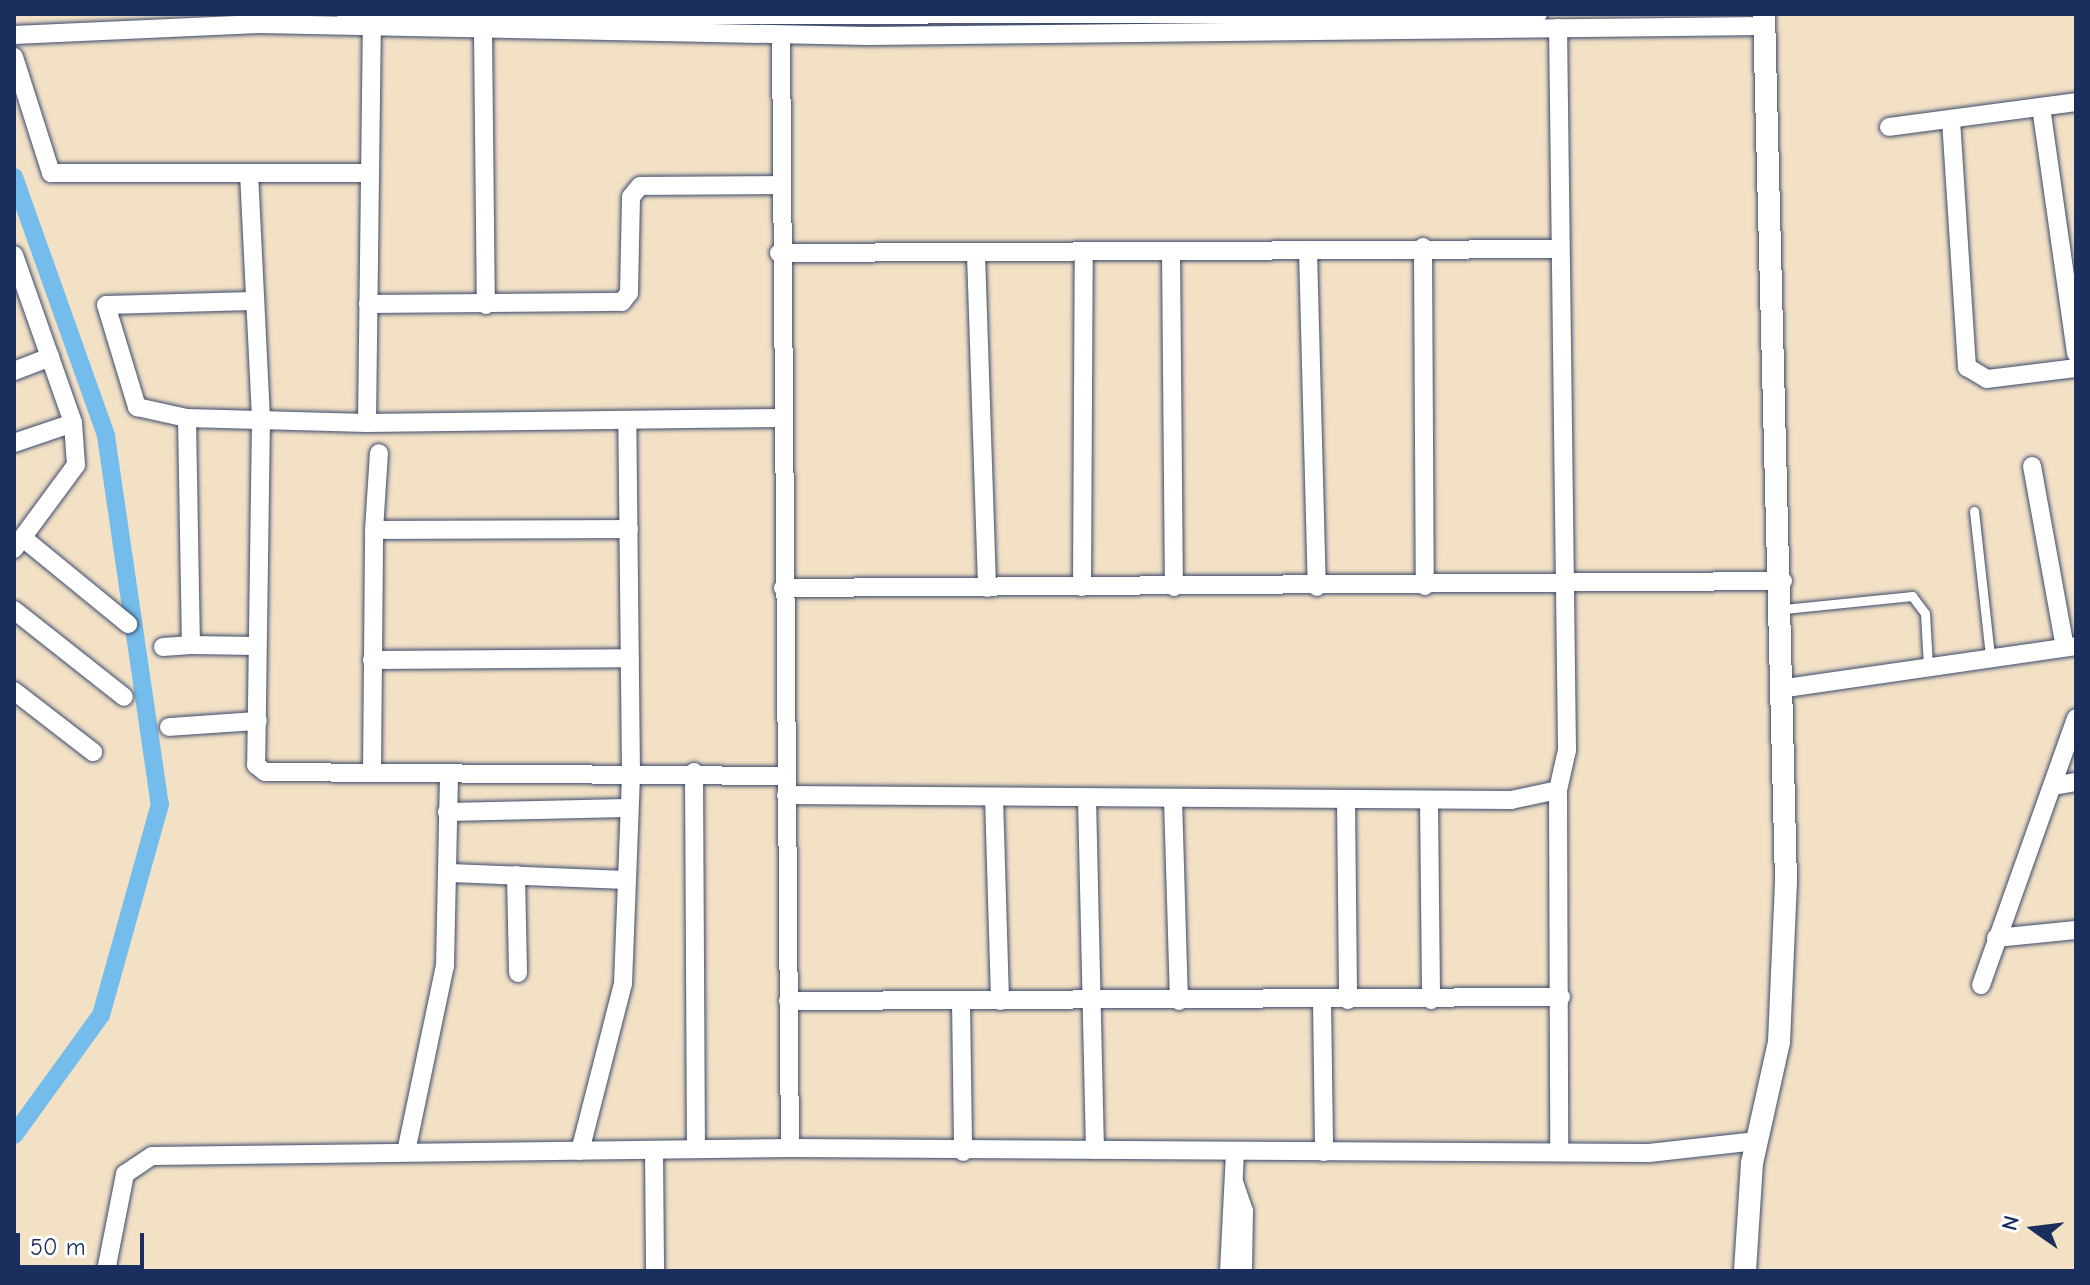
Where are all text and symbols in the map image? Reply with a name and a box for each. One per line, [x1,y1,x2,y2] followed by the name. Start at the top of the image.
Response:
[1994,1189,2074,1269] north arrow
[1996,1213,2025,1233] text: N
[20,1217,148,1267] scale bar
[30,1233,86,1261] text: 50 m

